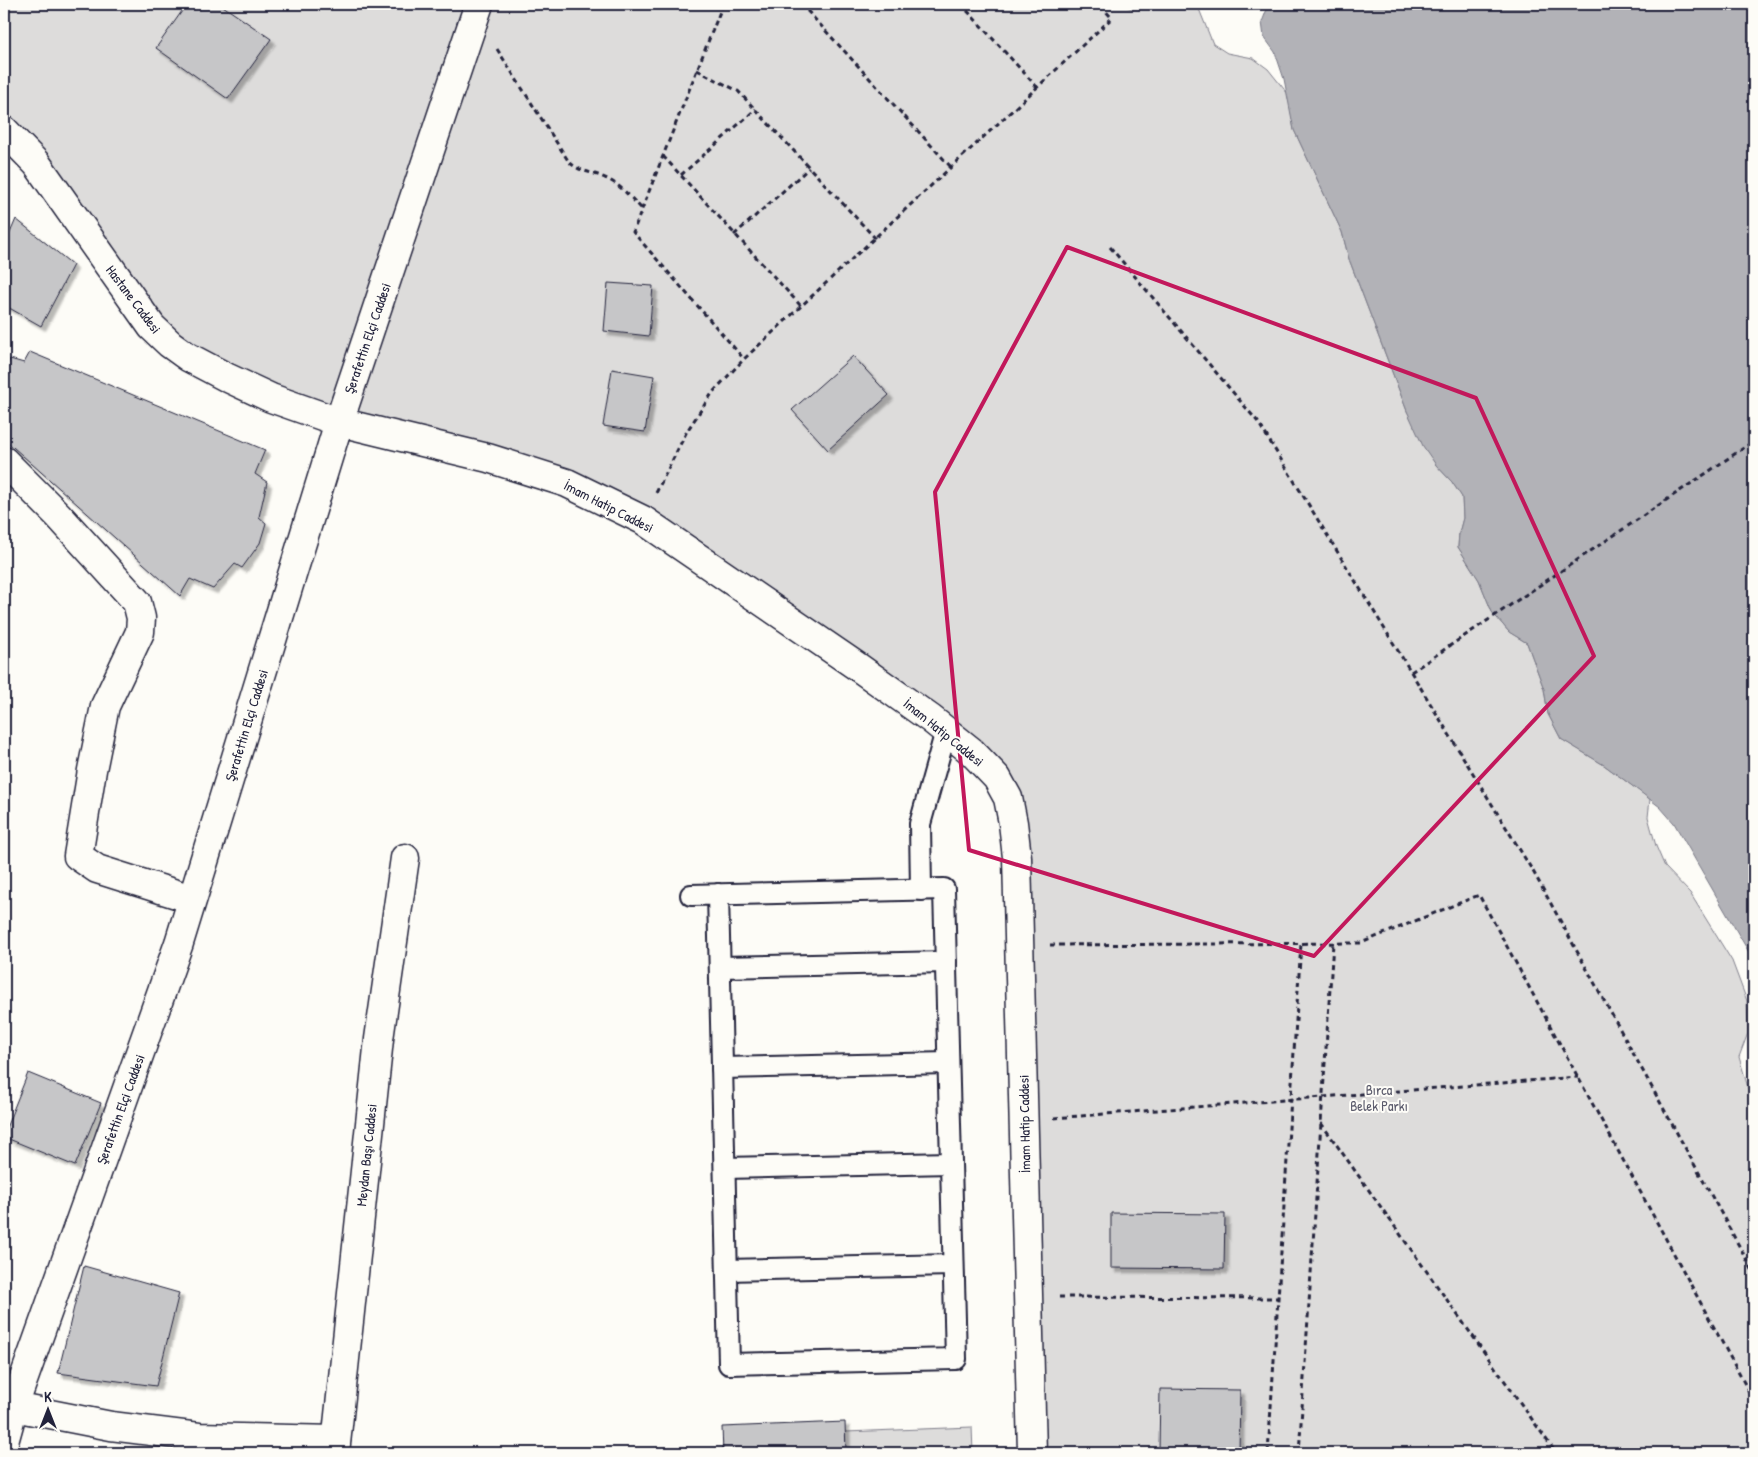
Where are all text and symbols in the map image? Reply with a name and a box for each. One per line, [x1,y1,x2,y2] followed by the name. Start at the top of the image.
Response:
[102,261,166,337] street label: Hastane Caddesi
[339,280,395,396] street label: Şerafettin Elçi Caddesi
[560,475,657,538] street label: İmam Hatip Caddesi
[220,667,272,783] street label: Şerafettin Elçi Caddesi
[899,694,988,771] street label: İmam Hatip Caddesi
[91,1051,149,1167] street label: Şerafettin Elçi Caddesi
[1014,1075,1035,1173] street label: İmam Hatip Caddesi
[1350,1080,1408,1115] park label: Bırca Belek Parkı
[351,1103,382,1207] street label: Meydan Başı Caddesi
[22,1384,72,1434] north arrow
[44,1387,52,1406] text: K

